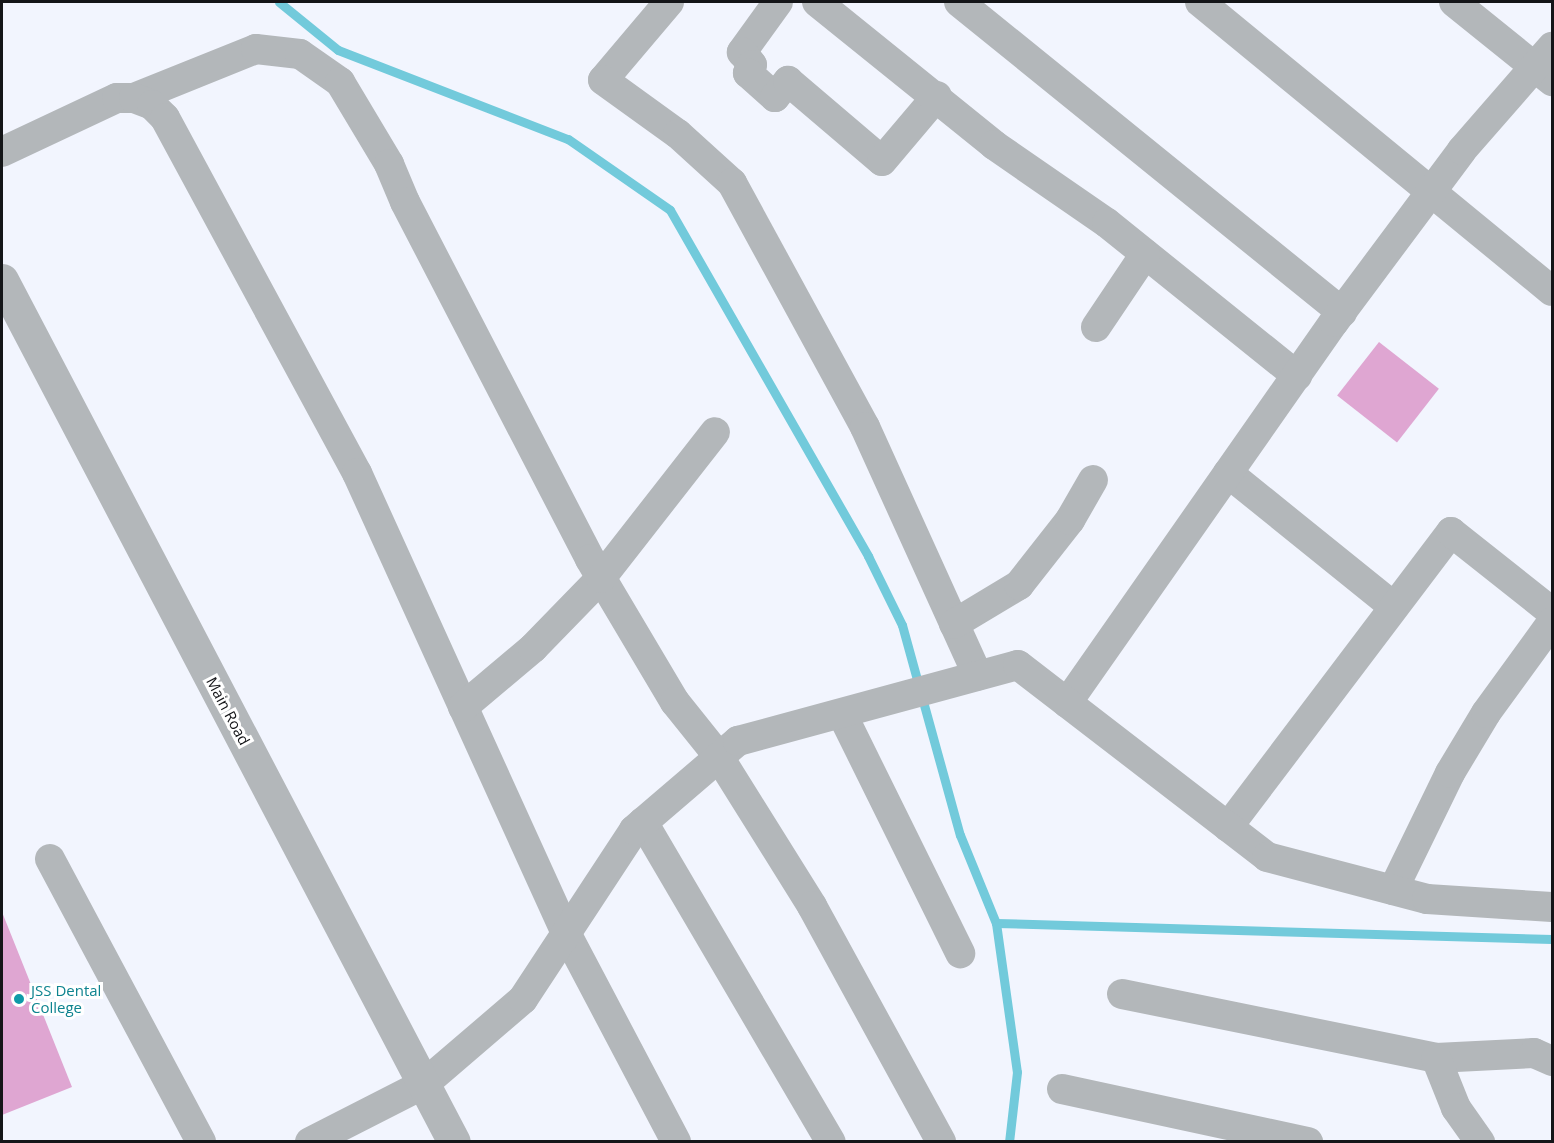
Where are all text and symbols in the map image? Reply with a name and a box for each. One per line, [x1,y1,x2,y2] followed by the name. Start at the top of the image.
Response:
[203,674,253,748] street label: Main Road
[31,981,101,1016] place label: JSS Dental College
[12,992,26,1006] marker: JSS Dental College

